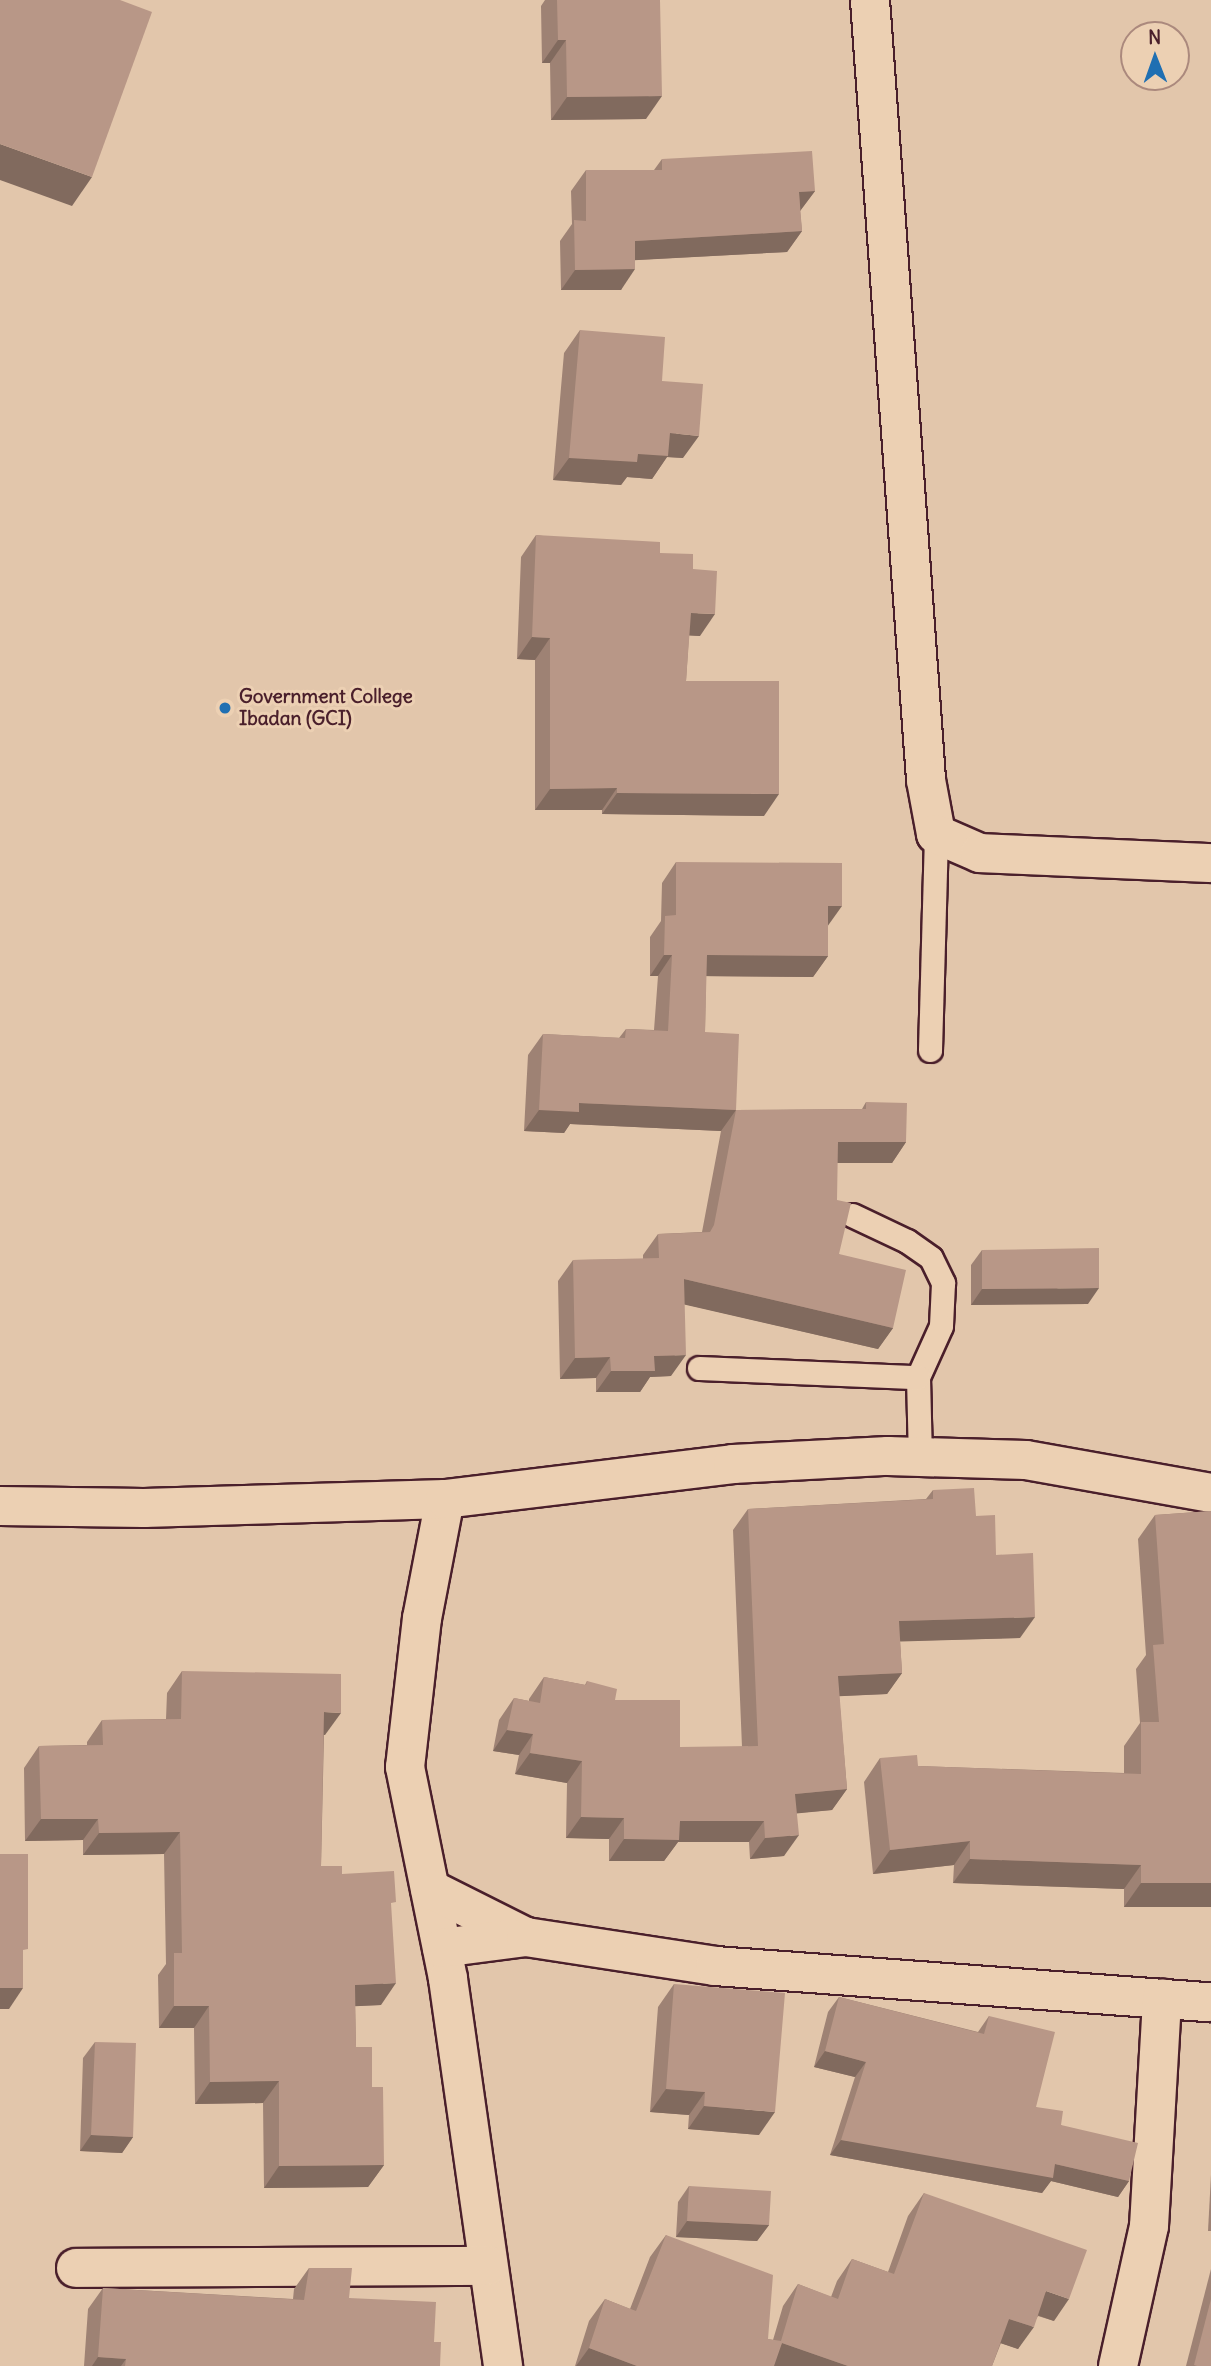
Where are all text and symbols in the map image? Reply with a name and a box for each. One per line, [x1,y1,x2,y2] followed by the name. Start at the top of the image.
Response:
[1120,21,1190,91] north arrow
[1148,25,1161,49] text: N
[239,686,413,730] place label: Government College Ibadan (GCI)
[217,700,233,716] marker: Government College Ibadan (GCI)

